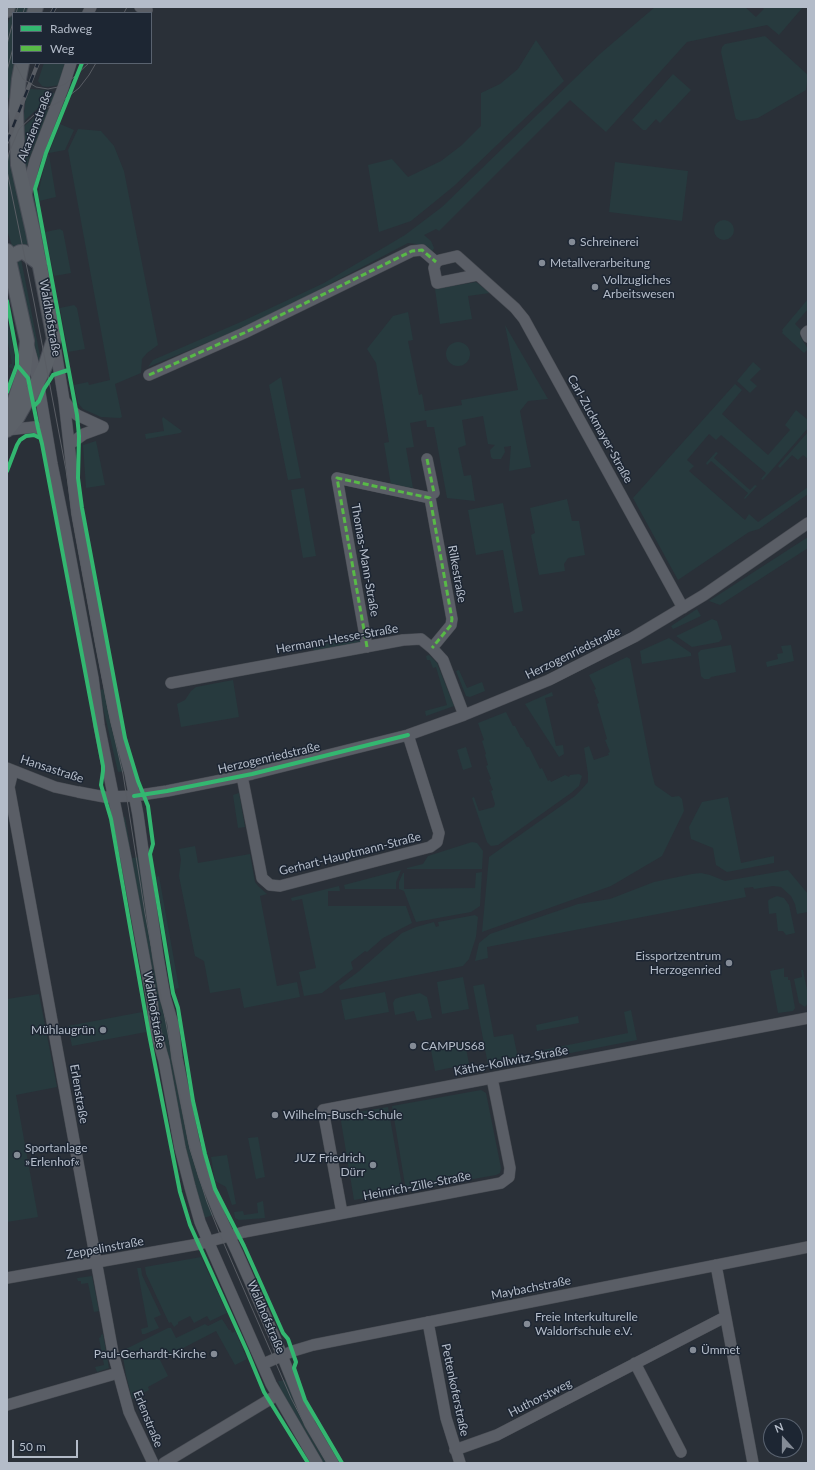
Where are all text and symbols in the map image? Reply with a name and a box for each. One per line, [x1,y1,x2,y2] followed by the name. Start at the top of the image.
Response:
[12,12,152,64] legend
[50,21,92,36] text: Radweg
[50,41,74,56] text: Weg
[15,89,55,163] street label: Akazienstraße
[580,235,639,249] place label: Schreinerei
[567,237,577,247] marker: Schreinerei
[550,256,650,270] place label: Metallverarbeitung
[537,258,547,268] marker: Metallverarbeitung
[603,273,675,301] place label: Vollzugliches Arbeitswesen
[36,278,64,358] street label: Waldhofstraße
[590,282,600,292] marker: Vollzugliches Arbeitswesen
[564,372,636,486] street label: Carl-Zuckmayer-Straße
[348,502,382,618] street label: Thomas-Mann-Straße
[445,544,469,604] street label: Rilkestraße
[275,621,399,657] street label: Hermann-Hesse-Straße
[523,624,623,682] street label: Herzogenriedstraße
[217,739,321,777] street label: Herzogenriedstraße
[18,752,86,786] street label: Hansastraße
[278,829,422,879] street label: Gerhart-Hauptmann-Straße
[635,949,721,977] place label: Eissportzentrum Herzogenried
[724,958,734,968] marker: Eissportzentrum Herzogenried
[140,970,168,1050] street label: Waldhofstraße
[31,1023,95,1037] place label: Mühlaugrün
[98,1025,108,1035] marker: Mühlaugrün
[421,1039,485,1053] place label: CAMPUS68
[408,1041,418,1051] marker: CAMPUS68
[453,1043,569,1079] street label: Käthe-Kollwitz-Straße
[67,1063,91,1125] street label: Erlenstraße
[283,1108,402,1122] place label: Wilhelm-Busch-Schule
[270,1110,280,1120] marker: Wilhelm-Busch-Schule
[25,1141,88,1169] place label: Sportanlage »Erlenhof«
[12,1150,22,1160] marker: Sportanlage »Erlenhof«
[295,1151,365,1179] place label: JUZ Friedrich Dürr
[368,1160,378,1170] marker: JUZ Friedrich Dürr
[362,1168,472,1204] street label: Heinrich-Zille-Straße
[65,1234,145,1262] street label: Zeppelinstraße
[490,1273,572,1303] street label: Maybachstraße
[244,1278,288,1356] street label: Waldhofstraße
[535,1310,638,1338] place label: Freie Interkulturelle Waldorfschule e.V.
[522,1319,532,1329] marker: Freie Interkulturelle Waldorfschule e.V.
[438,1342,472,1438] street label: Pettenkoferstraße
[701,1343,740,1357] place label: Ümmet
[688,1345,698,1355] marker: Ümmet
[94,1347,206,1361] place label: Paul-Gerhardt-Kirche
[209,1349,219,1359] marker: Paul-Gerhardt-Kirche
[506,1376,574,1420] street label: Huthorstweg
[130,1388,166,1450] street label: Erlenstraße
[763,1418,803,1458] north arrow
[773,1420,785,1435] text: N
[14,1432,80,1458] scale bar
[19,1439,46,1454] text: 50 m

